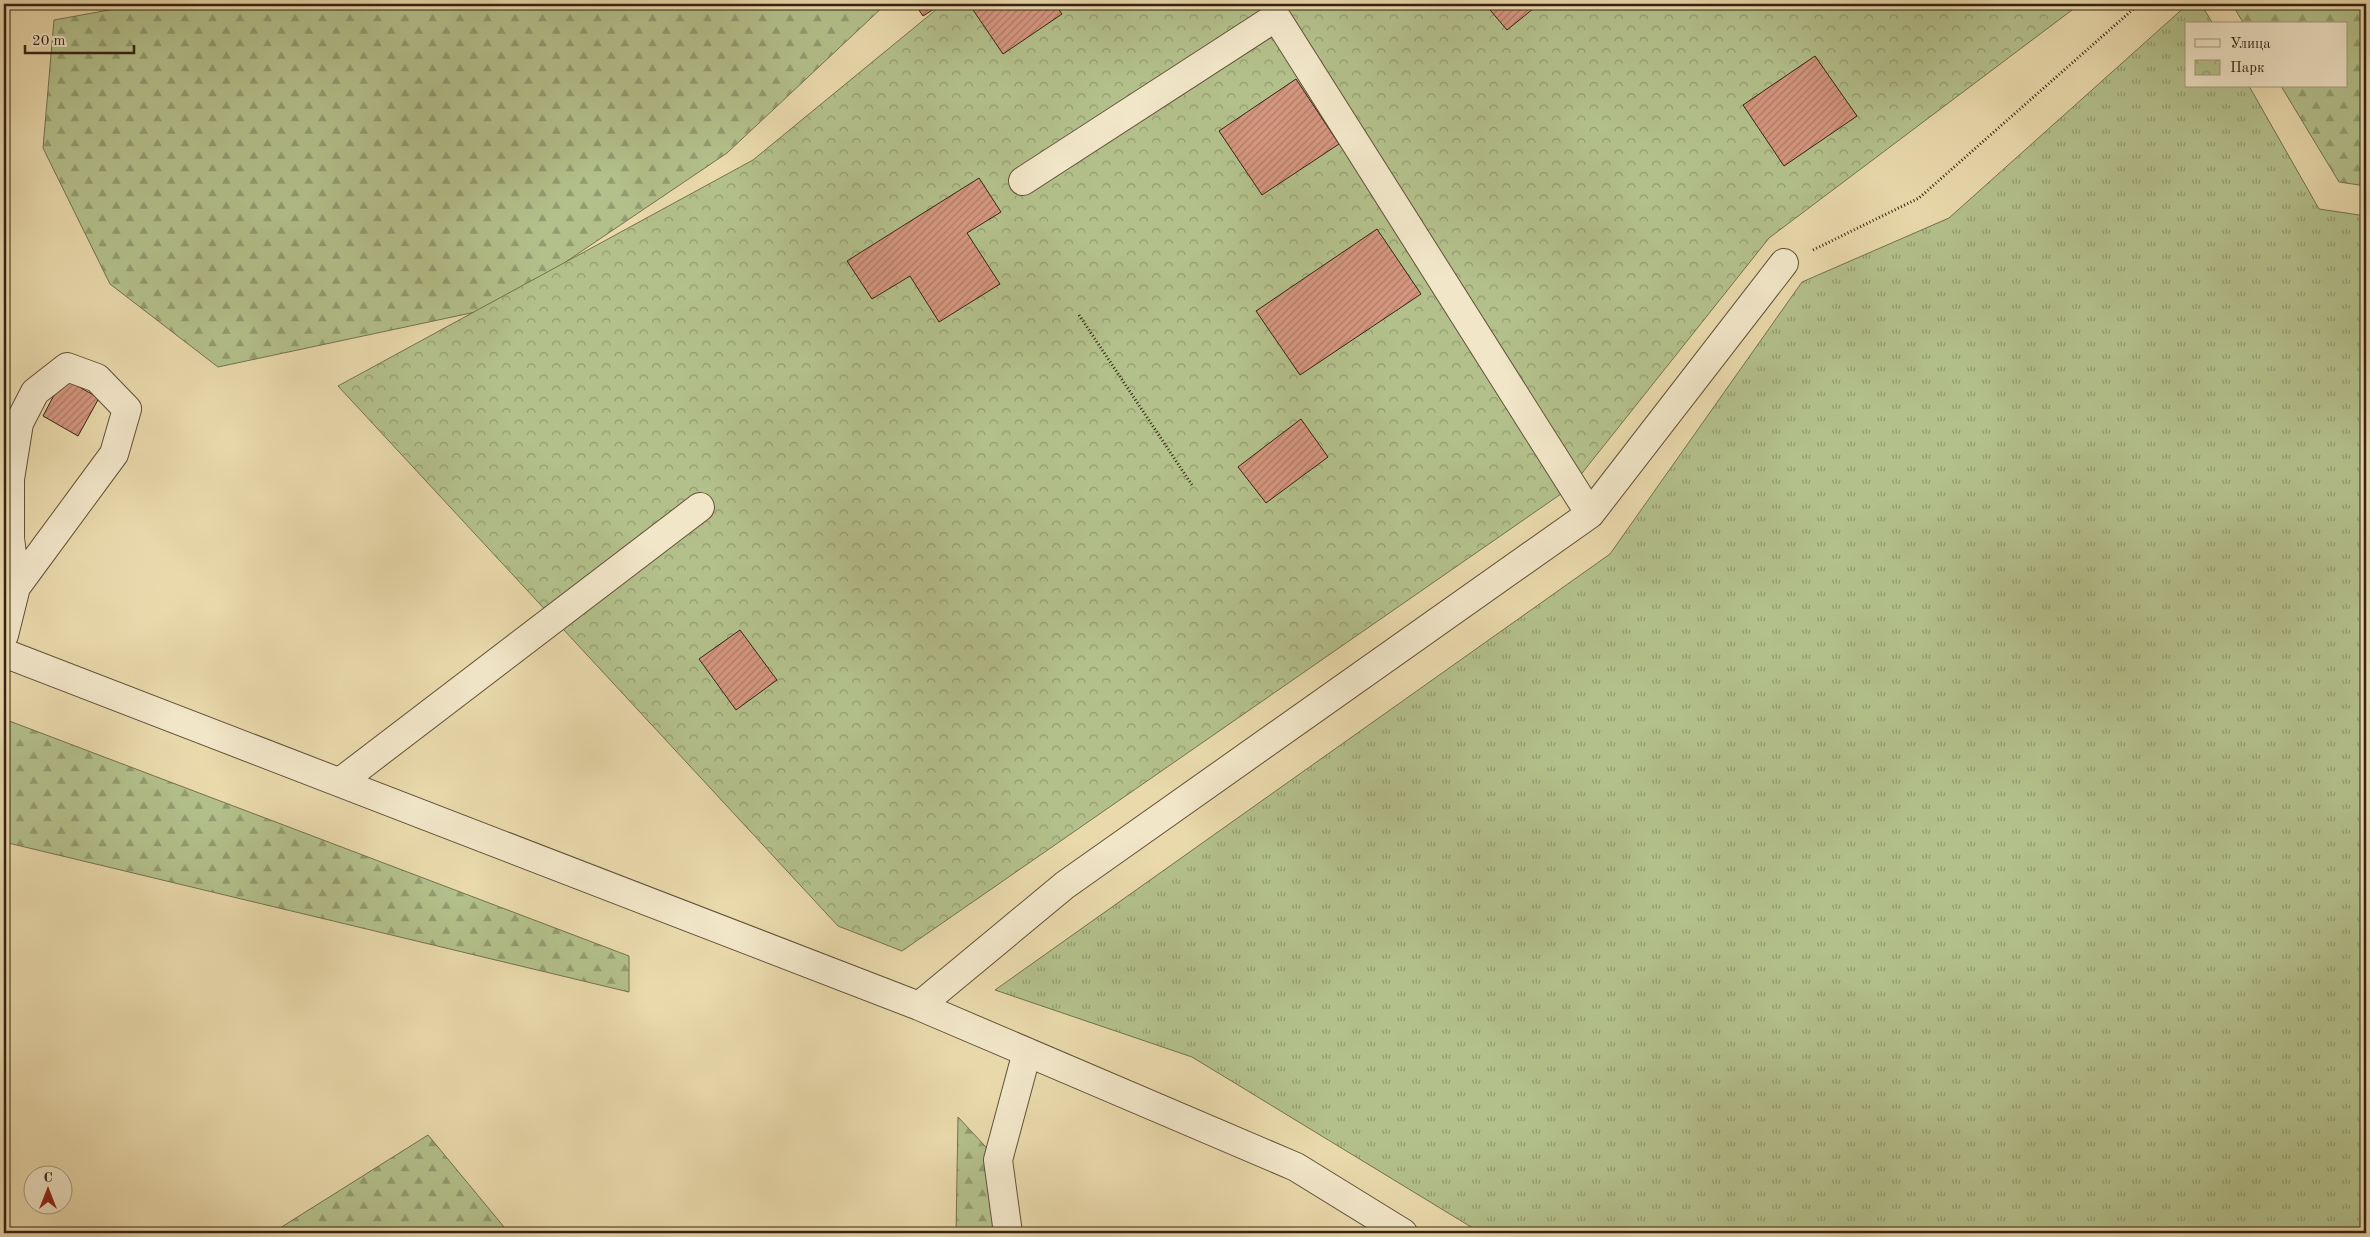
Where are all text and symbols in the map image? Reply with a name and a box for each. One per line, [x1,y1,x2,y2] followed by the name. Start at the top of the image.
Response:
[25,22,134,54] scale bar
[2185,22,2348,88] legend
[32,34,66,49] text: 20 m
[2230,37,2271,52] text: Улица
[2230,61,2265,76] text: Парк
[22,1164,72,1214] north arrow
[43,1171,53,1185] text: С

